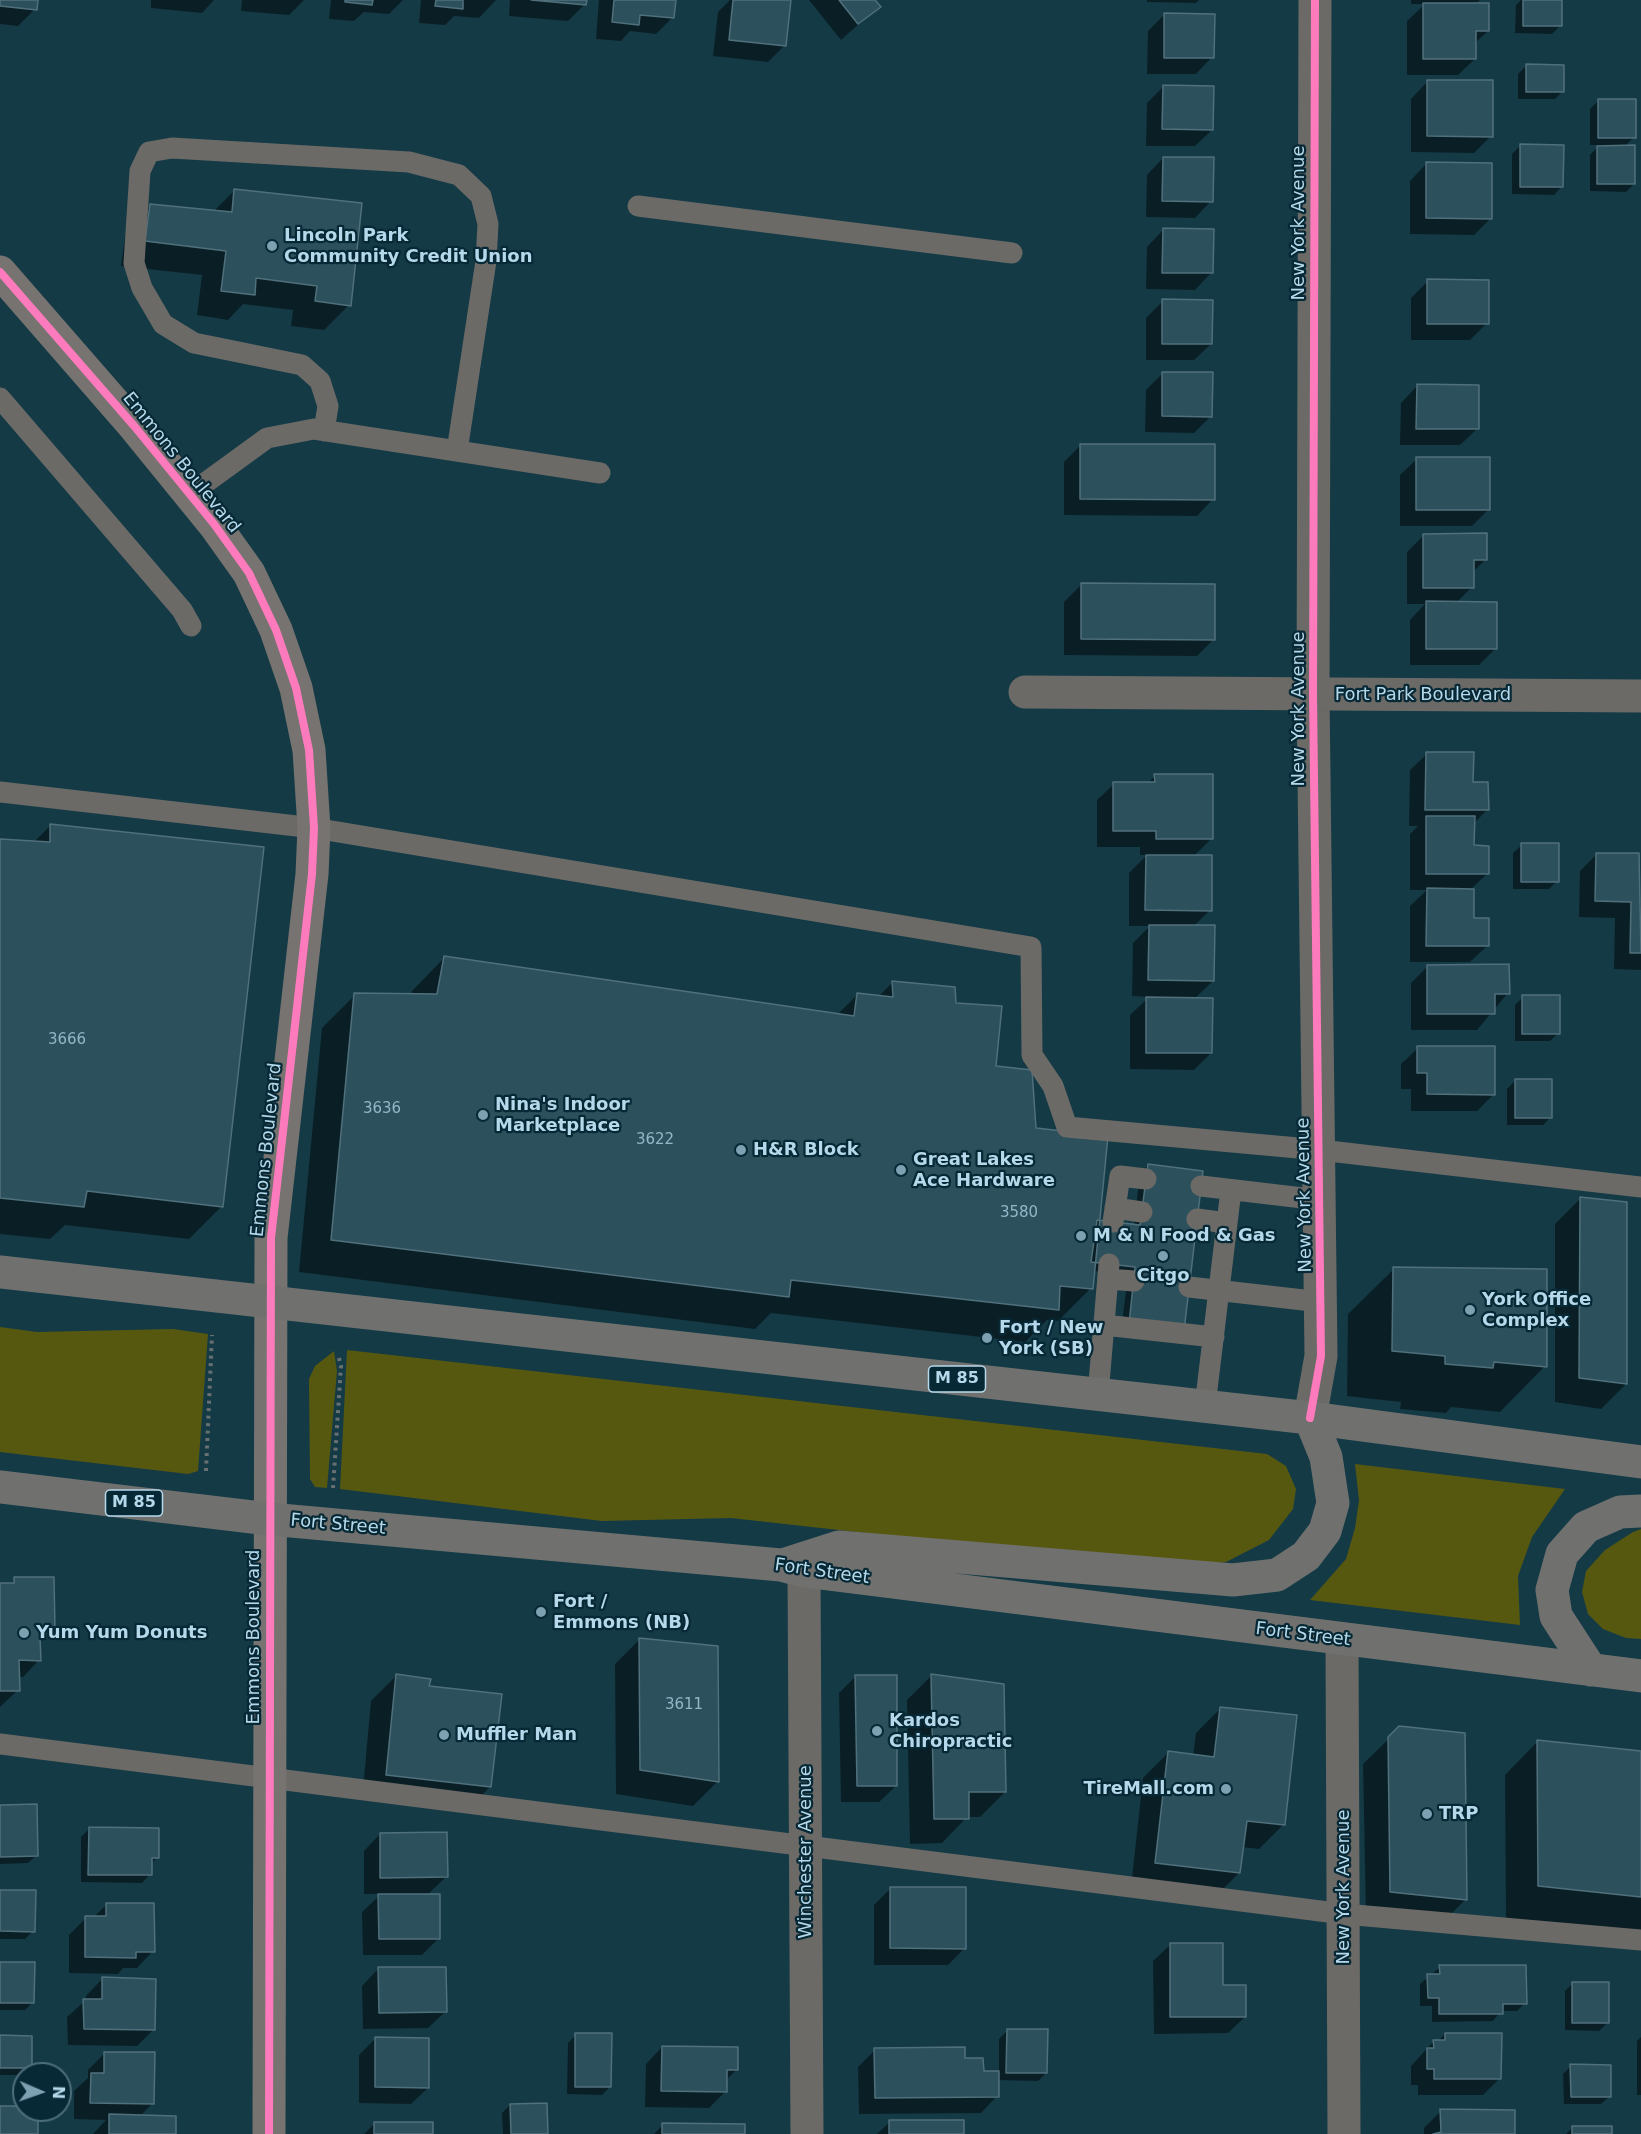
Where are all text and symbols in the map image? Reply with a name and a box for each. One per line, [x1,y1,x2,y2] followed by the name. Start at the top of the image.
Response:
[1288,145,1310,301] street label: New York Avenue
[284,225,532,268] place label: Lincoln Park Community Credit Union
[265,239,279,253] marker: Lincoln Park Community Credit Union
[118,388,244,538] street label: Emmons Boulevard
[1288,631,1310,787] street label: New York Avenue
[1335,684,1511,706] street label: Fort Park Boulevard
[48,1031,86,1049] house number: 3666
[247,1062,287,1238] street label: Emmons Boulevard
[495,1094,630,1136] place label: Nina's Indoor Marketplace
[363,1100,401,1118] house number: 3636
[476,1108,490,1122] marker: Nina's Indoor Marketplace
[1293,1117,1317,1273] street label: New York Avenue
[636,1131,674,1149] house number: 3622
[753,1139,859,1161] place label: H&R Block
[734,1143,748,1157] marker: H&R Block
[913,1149,1055,1192] place label: Great Lakes Ace Hardware
[894,1163,908,1177] marker: Great Lakes Ace Hardware
[1000,1204,1038,1222] house number: 3580
[1093,1225,1276,1247] place label: M & N Food & Gas
[1074,1229,1088,1243] marker: M & N Food & Gas
[1156,1249,1170,1263] marker: Citgo
[1136,1265,1190,1287] place label: Citgo
[1482,1289,1591,1332] place label: York Office Complex
[1463,1303,1477,1317] marker: York Office Complex
[999,1317,1103,1360] place label: Fort / New York (SB)
[980,1331,994,1345] marker: Fort / New York (SB)
[928,1366,986,1392] road number: M 85
[106,1490,162,1516] road number: M 85
[289,1510,387,1540] street label: Fort Street
[243,1550,265,1724] street label: Emmons Boulevard
[773,1555,871,1589] street label: Fort Street
[553,1591,690,1634] place label: Fort / Emmons (NB)
[534,1605,548,1619] marker: Fort / Emmons (NB)
[1254,1618,1352,1652] street label: Fort Street
[36,1622,207,1644] place label: Yum Yum Donuts
[17,1626,31,1640] marker: Yum Yum Donuts
[665,1696,703,1714] house number: 3611
[889,1710,1012,1752] place label: Kardos Chiropractic
[456,1724,577,1746] place label: Muffler Man
[870,1724,884,1738] marker: Kardos Chiropractic
[437,1728,451,1742] marker: Muffler Man
[795,1765,817,1939] street label: Winchester Avenue
[1083,1778,1214,1800] place label: TireMall.com
[1219,1782,1233,1796] marker: TireMall.com
[1439,1803,1478,1825] place label: TRP
[1420,1807,1434,1821] marker: TRP
[1333,1809,1355,1965] street label: New York Avenue
[12,2062,72,2122] north arrow
[49,2086,68,2100] text: N

